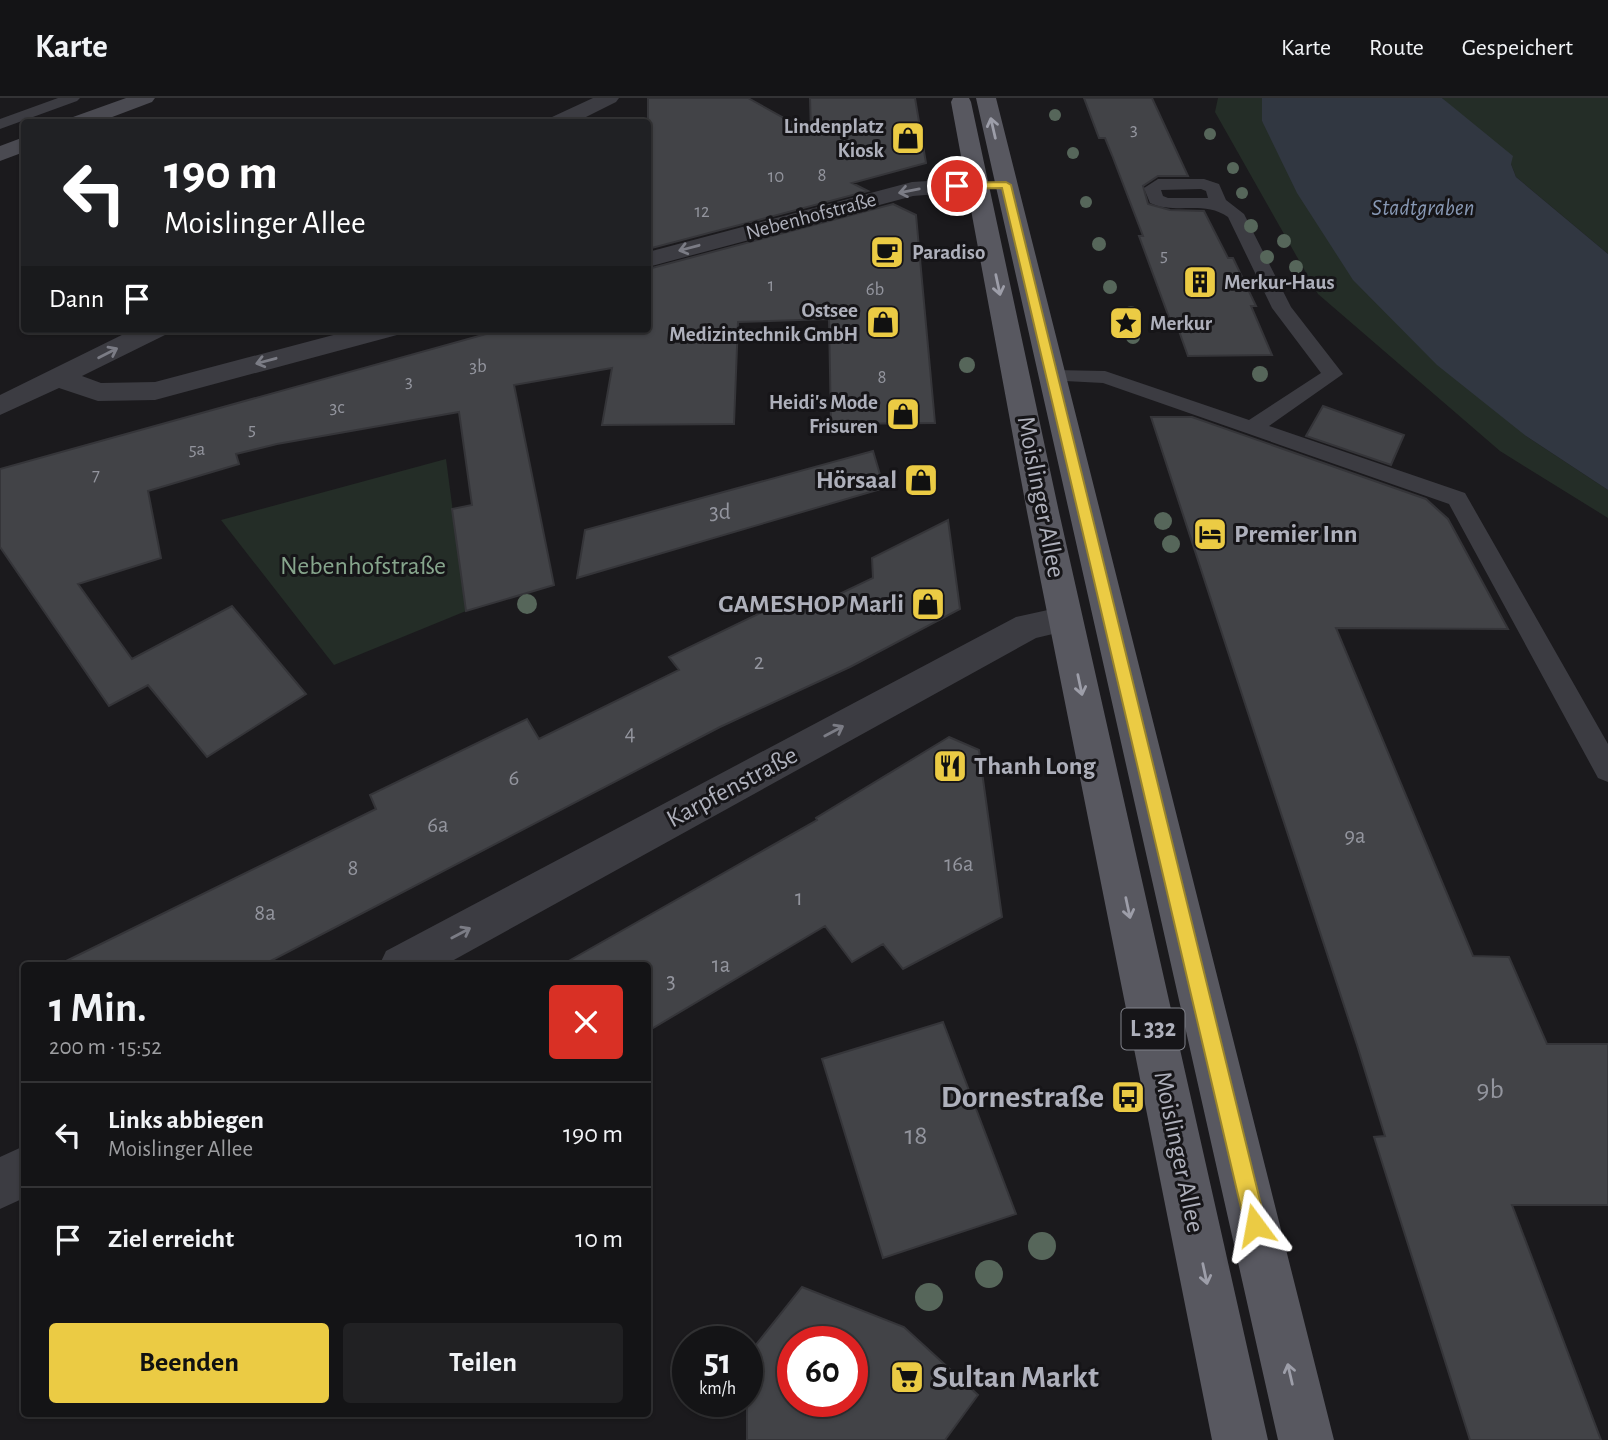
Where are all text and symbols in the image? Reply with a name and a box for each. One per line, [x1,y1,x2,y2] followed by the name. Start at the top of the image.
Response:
[35,31,108,64] text: Karte
[1281,36,1331,60] text: Karte
[1369,36,1424,60] text: Route
[1462,36,1573,60] text: Gespeichert
[784,116,885,161] place label: Lindenplatz Kiosk
[985,117,999,140] one-way arrow
[889,119,927,157] shop icon: Lindenplatz Kiosk
[1130,120,1138,139] house number: 3
[49,147,140,238] icon: left
[164,149,278,198] text: 190 m
[927,156,987,216] pin
[817,166,827,185] house number: 8
[768,167,784,186] house number: 10
[938,167,976,205] icon: arrive
[898,184,921,198] one-way arrow
[743,188,879,244] street label: Nebenhofstraße
[1372,197,1474,220] water label: Stadtgraben
[694,202,710,221] house number: 12
[164,207,366,239] text: Moislinger Allee
[868,233,906,271] cafe icon: Paradiso
[912,242,985,263] place label: Paradiso
[678,243,700,256] one-way arrow
[1160,246,1168,265] house number: 5
[1181,263,1219,301] building icon: Merkur-Haus
[1224,272,1335,293] place label: Merkur-Haus
[992,273,1005,296] one-way arrow
[768,276,774,295] house number: 1
[118,280,156,318] icon: arrive
[866,280,884,299] house number: 6b
[49,286,104,312] text: Dann
[669,300,858,345] place label: Ostsee Medizintechnik GmbH
[864,303,902,341] shop icon: Ostsee Medizintechnik GmbH
[1107,304,1145,342] place icon: Merkur
[1150,313,1213,334] place label: Merkur
[97,346,118,360] one-way arrow
[255,355,278,368] one-way arrow
[469,357,487,376] house number: 3b
[877,368,887,387] house number: 8
[405,372,413,391] house number: 3
[769,392,878,437] place label: Heidi's Mode Frisuren
[884,395,922,433] shop icon: Heidi's Mode Frisuren
[329,398,345,417] house number: 3c
[1013,414,1069,580] street label: Moislinger Allee
[248,420,256,439] house number: 5
[189,440,206,459] house number: 5a
[902,461,940,499] shop icon: Hörsaal
[92,466,100,485] house number: 7
[816,467,897,493] place label: Hörsaal
[709,501,731,524] house number: 3d
[1191,515,1229,553] hotel icon: Premier Inn
[1234,521,1357,547] place label: Premier Inn
[280,553,446,579] park label: Nebenhofstraße
[909,585,947,623] shop icon: GAMESHOP Marli
[718,591,904,617] place label: GAMESHOP Marli
[754,651,764,674] house number: 2
[1074,673,1087,696] one-way arrow
[624,722,636,745] house number: 4
[823,724,843,738] one-way arrow
[662,742,802,832] street label: Karpfenstraße
[931,747,969,785] restaurant icon: Thanh Long
[974,753,1096,779] place label: Thanh Long
[509,767,519,790] house number: 6
[427,814,449,837] house number: 6a
[1344,825,1366,848] house number: 9a
[944,853,974,876] house number: 16a
[348,857,358,880] house number: 8
[795,887,803,910] house number: 1
[1121,896,1135,919] one-way arrow
[254,902,276,925] house number: 8a
[451,926,471,940] one-way arrow
[712,954,730,977] house number: 1a
[666,970,676,993] house number: 3
[549,985,623,1059] button: close
[49,987,147,1029] text: 1 Min.
[1122,1009,1184,1049] road number: L 332
[49,1036,162,1059] text: 200 m · 15:52
[1149,1069,1209,1235] street label: Moislinger Allee
[1476,1076,1504,1104] house number: 9b
[1109,1078,1147,1116] bus stop icon: Dornestraße
[941,1081,1104,1113] place label: Dornestraße
[108,1107,264,1133] text: Links abbiegen
[49,1116,87,1154] icon: left
[563,1121,623,1147] text: 190 m
[905,1122,927,1150] house number: 18
[108,1138,253,1161] text: Moislinger Allee
[1218,1188,1292,1262] position arrow
[49,1221,87,1259] icon: arrive
[108,1226,234,1252] text: Ziel erreicht
[575,1226,623,1252] text: 10 m
[1199,1262,1213,1285] one-way arrow
[49,1323,329,1403] button: Beenden
[343,1323,623,1403] button: Teilen
[777,1326,868,1417] speed limit sign: 60
[704,1345,731,1380] text: 51
[888,1358,926,1396] supermarket icon: Sultan Markt
[932,1361,1099,1393] place label: Sultan Markt
[1283,1363,1297,1386] one-way arrow
[699,1380,736,1398] text: km/h

